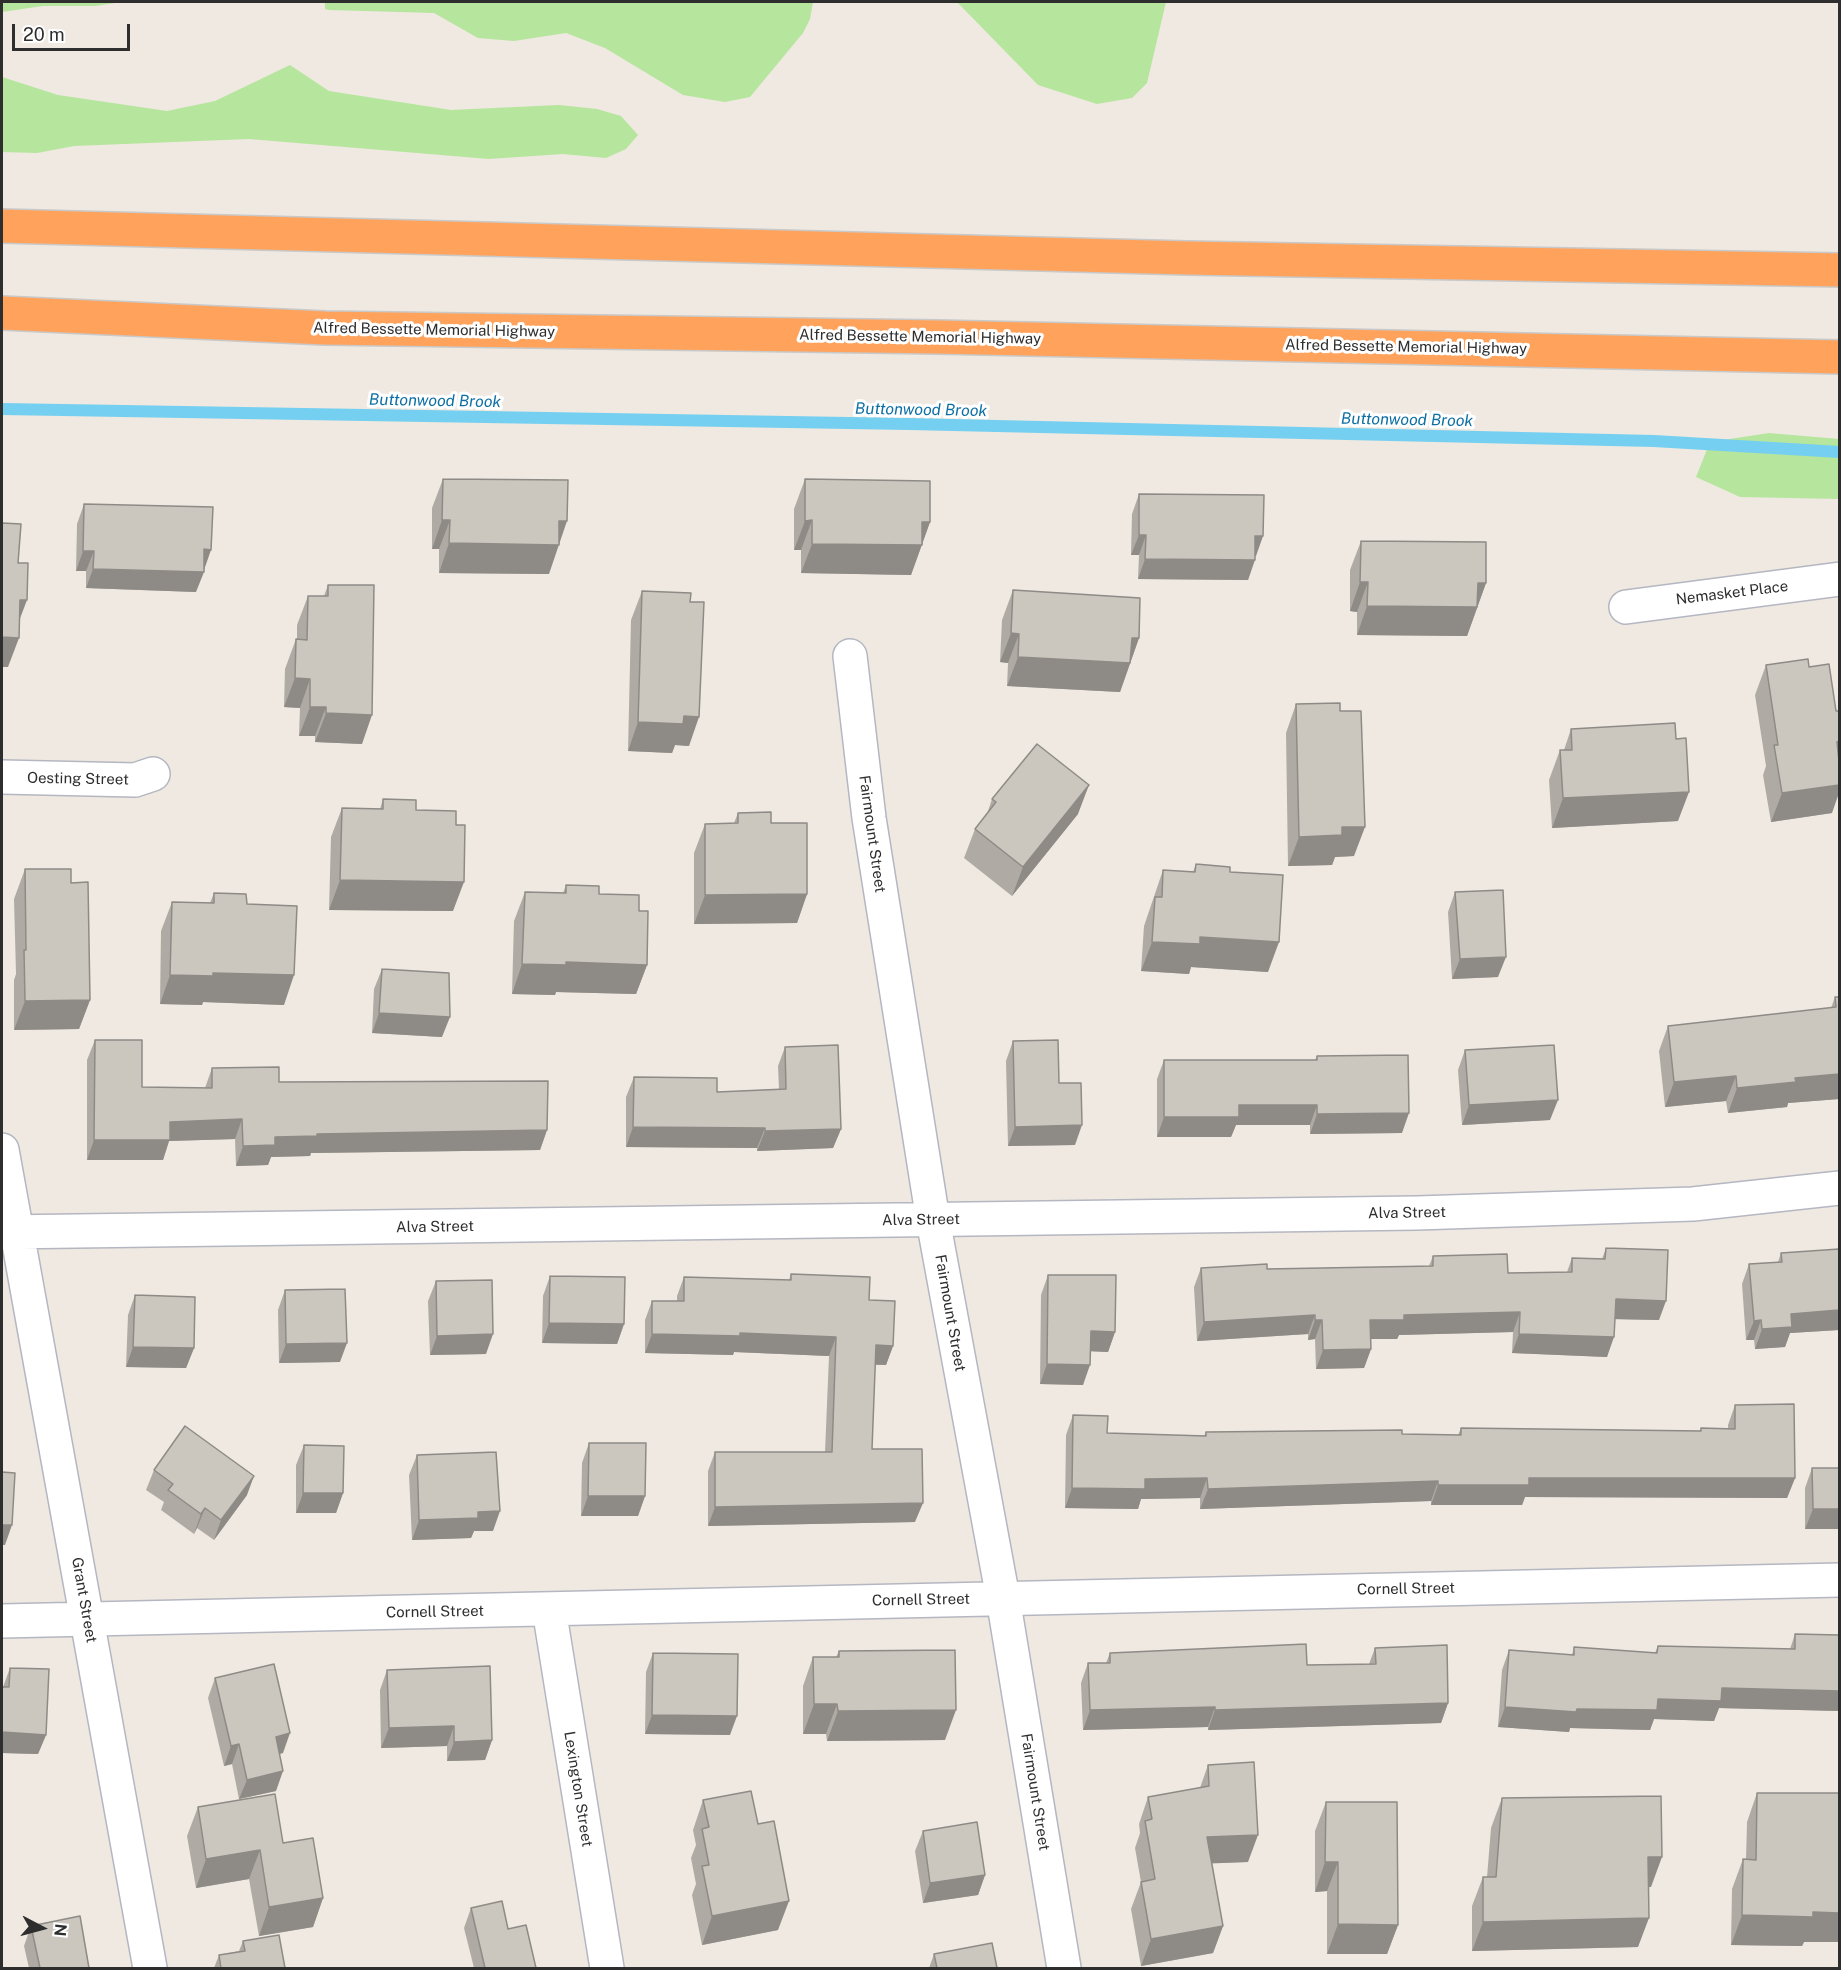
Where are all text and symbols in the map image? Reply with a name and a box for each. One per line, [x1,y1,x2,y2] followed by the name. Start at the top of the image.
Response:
[15,12,134,50] scale bar
[23,24,65,45] text: 20 m
[313,319,555,341] street label: Alfred Bessette Memorial Highway
[799,326,1041,348] street label: Alfred Bessette Memorial Highway
[1285,336,1527,358] street label: Alfred Bessette Memorial Highway
[369,390,501,412] water label: Buttonwood Brook
[855,399,987,421] water label: Buttonwood Brook
[1341,409,1473,431] water label: Buttonwood Brook
[1675,577,1789,609] street label: Nemasket Place
[27,769,129,789] street label: Oesting Street
[855,774,889,894] street label: Fairmount Street
[1368,1203,1446,1223] street label: Alva Street
[882,1210,960,1230] street label: Alva Street
[396,1217,474,1237] street label: Alva Street
[931,1253,969,1373] street label: Fairmount Street
[68,1556,100,1644] street label: Grant Street
[1357,1579,1455,1599] street label: Cornell Street
[872,1590,970,1610] street label: Cornell Street
[386,1602,484,1622] street label: Cornell Street
[560,1730,596,1848] street label: Lexington Street
[1017,1732,1053,1852] street label: Fairmount Street
[12,1898,72,1958] north arrow
[50,1923,71,1937] text: N

